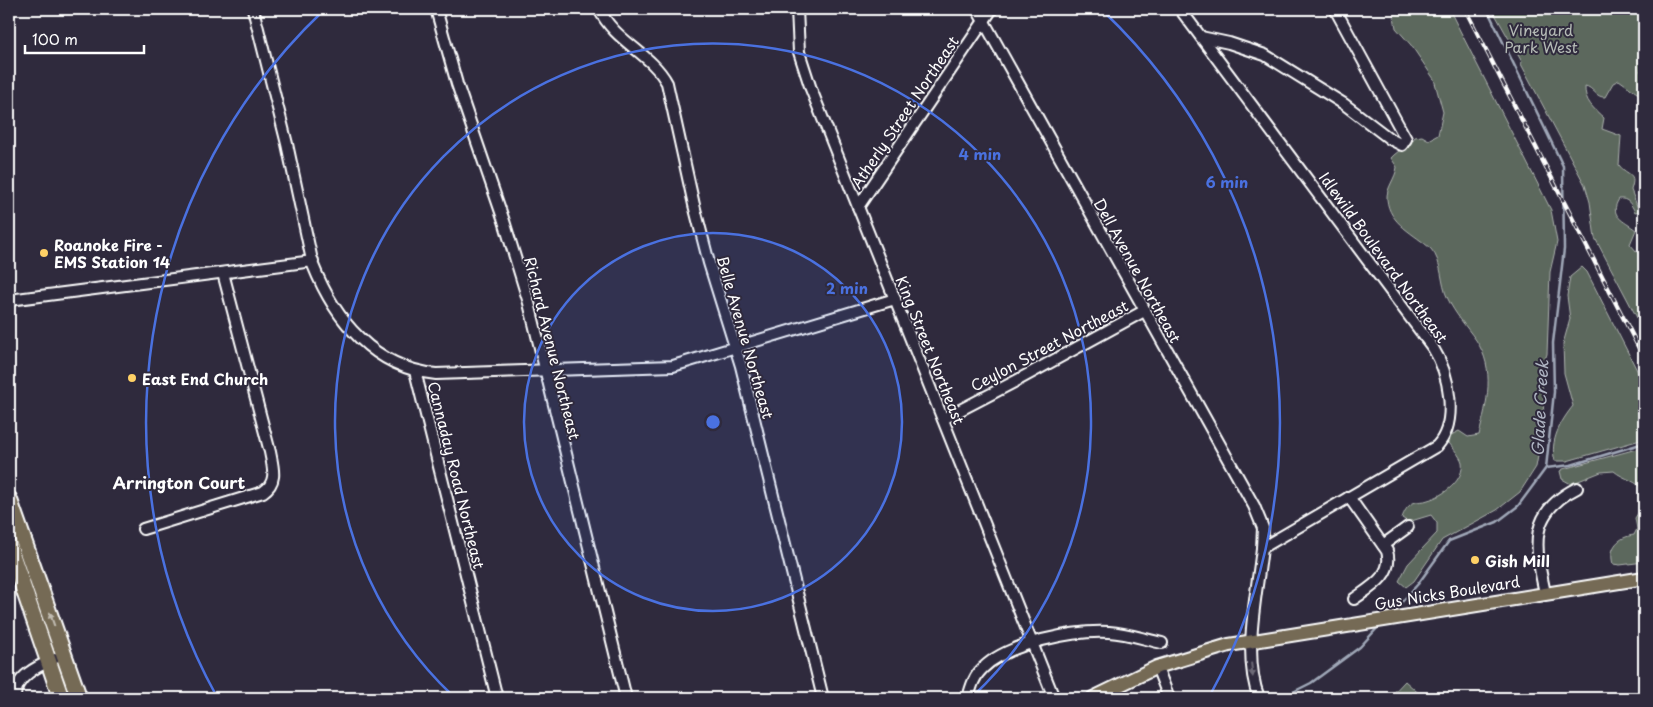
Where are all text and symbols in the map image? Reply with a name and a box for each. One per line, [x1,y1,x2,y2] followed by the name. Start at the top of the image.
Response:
[1504,18,1578,58] park label: Vineyard Park West
[25,22,144,54] scale bar
[32,27,78,50] text: 100 m
[844,31,964,193] street label: Atherly Street Northeast
[959,142,1001,165] text: 4 min
[1314,167,1454,347] street label: Idlewild Boulevard Northeast
[1206,170,1248,193] text: 6 min
[1089,193,1187,347] street label: Dell Avenue Northeast
[54,233,170,273] place label: Roanoke Fire - EMS Station 14
[38,247,50,259] marker: Roanoke Fire - EMS Station 14
[712,253,780,421] street label: Belle Avenue Northeast
[519,254,587,442] street label: Richard Avenue Northeast
[891,272,971,428] street label: King Street Northeast
[826,276,868,299] text: 2 min
[966,294,1132,396] street label: Ceylon Street Northeast
[1524,358,1554,457] water label: Glade Creek
[142,367,268,390] place label: East End Church
[126,372,138,384] marker: East End Church
[423,379,491,571] street label: Cannaday Road Northeast
[704,413,722,431] centre of rings
[113,470,246,494] district label: Arrington Court
[1485,549,1550,572] place label: Gish Mill
[1469,554,1481,566] marker: Gish Mill
[1373,569,1521,615] street label: Gus Nicks Boulevard
[48,611,56,626] one-way arrow
[1248,662,1256,678] one-way arrow

